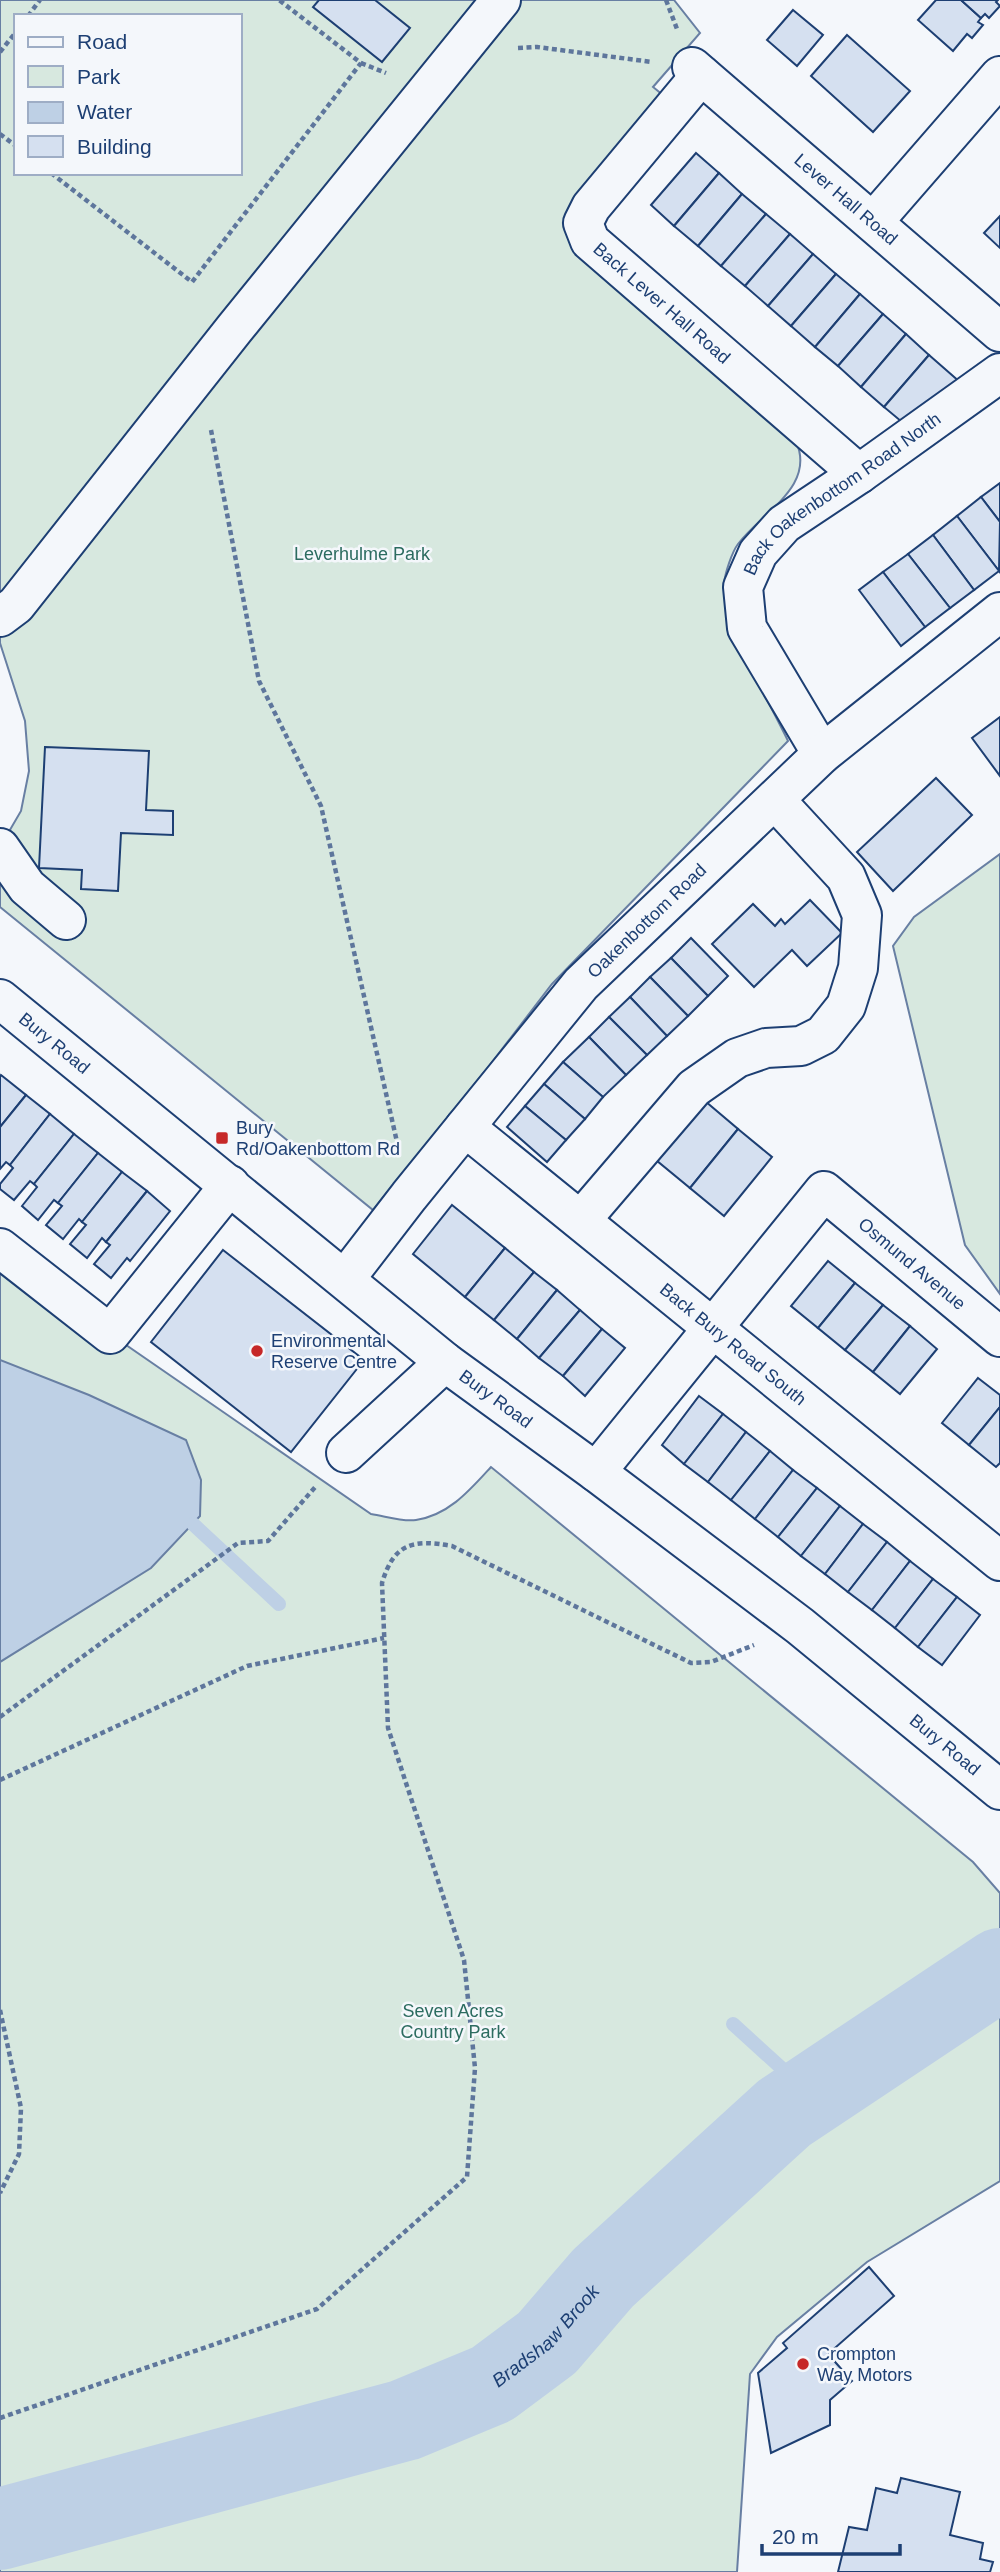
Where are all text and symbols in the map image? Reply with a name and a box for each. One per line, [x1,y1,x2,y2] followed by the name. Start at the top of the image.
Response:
[14,14,242,175] legend
[77,30,127,53] text: Road
[77,65,121,88] text: Park
[77,100,132,123] text: Water
[77,135,152,158] text: Building
[790,150,901,249] street label: Lever Hall Road
[589,239,734,368] street label: Back Lever Hall Road
[740,409,945,578] street label: Back Oakenbottom Road North
[294,544,431,564] park label: Leverhulme Park
[584,860,710,982] street label: Oakenbottom Road
[15,1009,94,1078] street label: Bury Road
[236,1118,400,1159] place label: Bury Rd/Oakenbottom Rd
[214,1130,230,1146] marker: Bury Rd/Oakenbottom Rd
[854,1214,969,1314] street label: Osmund Avenue
[656,1279,810,1410] street label: Back Bury Road South
[271,1331,397,1372] place label: Environmental Reserve Centre
[249,1343,265,1359] marker: Environmental Reserve Centre
[455,1366,536,1432] street label: Bury Road
[906,1710,984,1779] street label: Bury Road
[400,2001,507,2042] park label: Seven Acres Country Park
[488,2279,604,2391] water label: Bradshaw Brook
[817,2344,912,2385] place label: Crompton Way Motors
[795,2356,811,2372] marker: Crompton Way Motors
[762,2512,900,2556] scale bar
[772,2525,819,2548] text: 20 m

